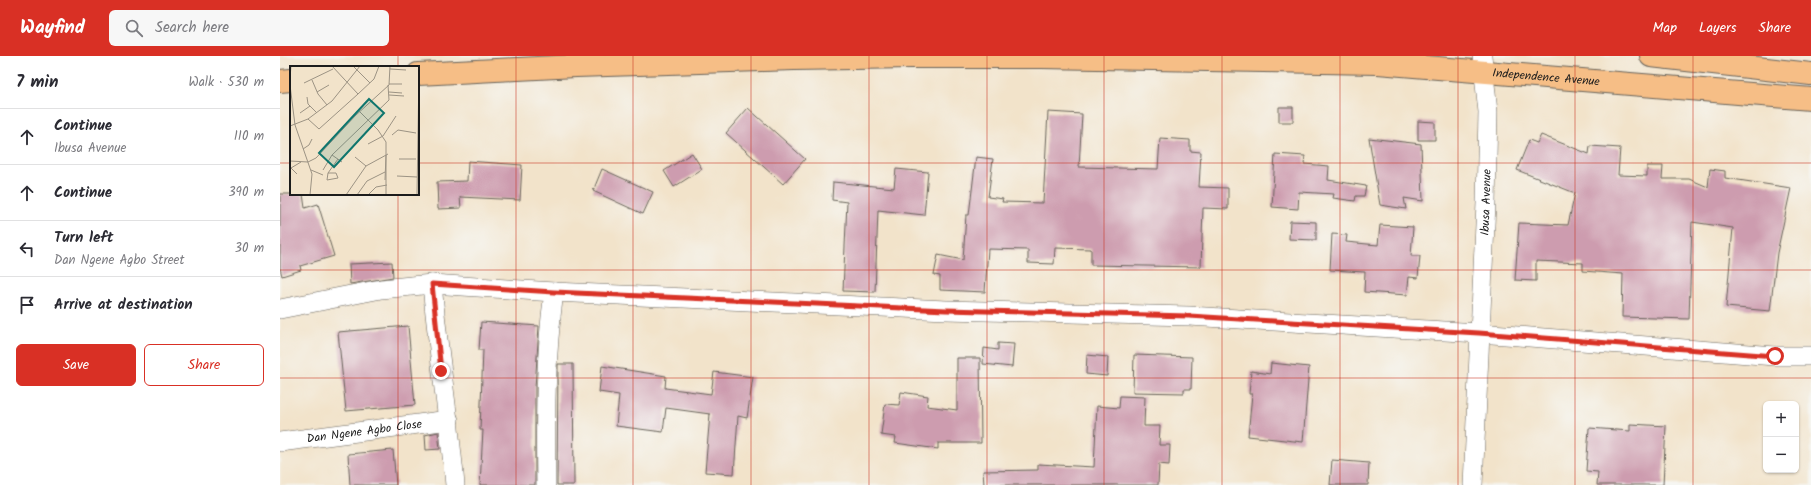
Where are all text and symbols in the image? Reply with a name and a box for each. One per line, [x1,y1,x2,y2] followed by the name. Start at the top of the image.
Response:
[109,10,389,46] search box
[20,13,85,43] text: Wayfind
[155,16,229,40] text: Search here
[123,17,145,39] icon: search
[1653,17,1677,39] text: Map
[1699,17,1737,39] text: Layers
[1759,17,1791,39] text: Share
[1492,63,1601,91] street label: Independence Avenue
[290,66,419,195] inset map
[16,69,58,96] text: 7 min
[188,72,264,93] text: Walk · 530 m
[54,114,112,138] text: Continue
[16,126,38,148] icon: ahead
[234,126,264,147] text: 110 m
[54,138,126,159] text: Ibusa Avenue
[1475,168,1496,236] street label: Ibusa Avenue
[54,181,112,205] text: Continue
[16,182,38,204] icon: ahead
[228,182,264,203] text: 390 m
[54,226,114,250] text: Turn left
[16,238,38,260] icon: left
[235,238,264,259] text: 30 m
[54,250,184,271] text: Dan Ngene Agbo Street
[54,293,193,317] text: Arrive at destination
[16,294,38,316] icon: arrive
[16,344,136,386] button: Save
[144,344,264,386] button: Share
[1766,347,1784,365] route start
[432,362,450,380] route end
[1763,401,1799,473] map controls
[1763,401,1799,437] button: +
[305,414,424,448] street label: Dan Ngene Agbo Close
[1763,437,1799,473] button: −

